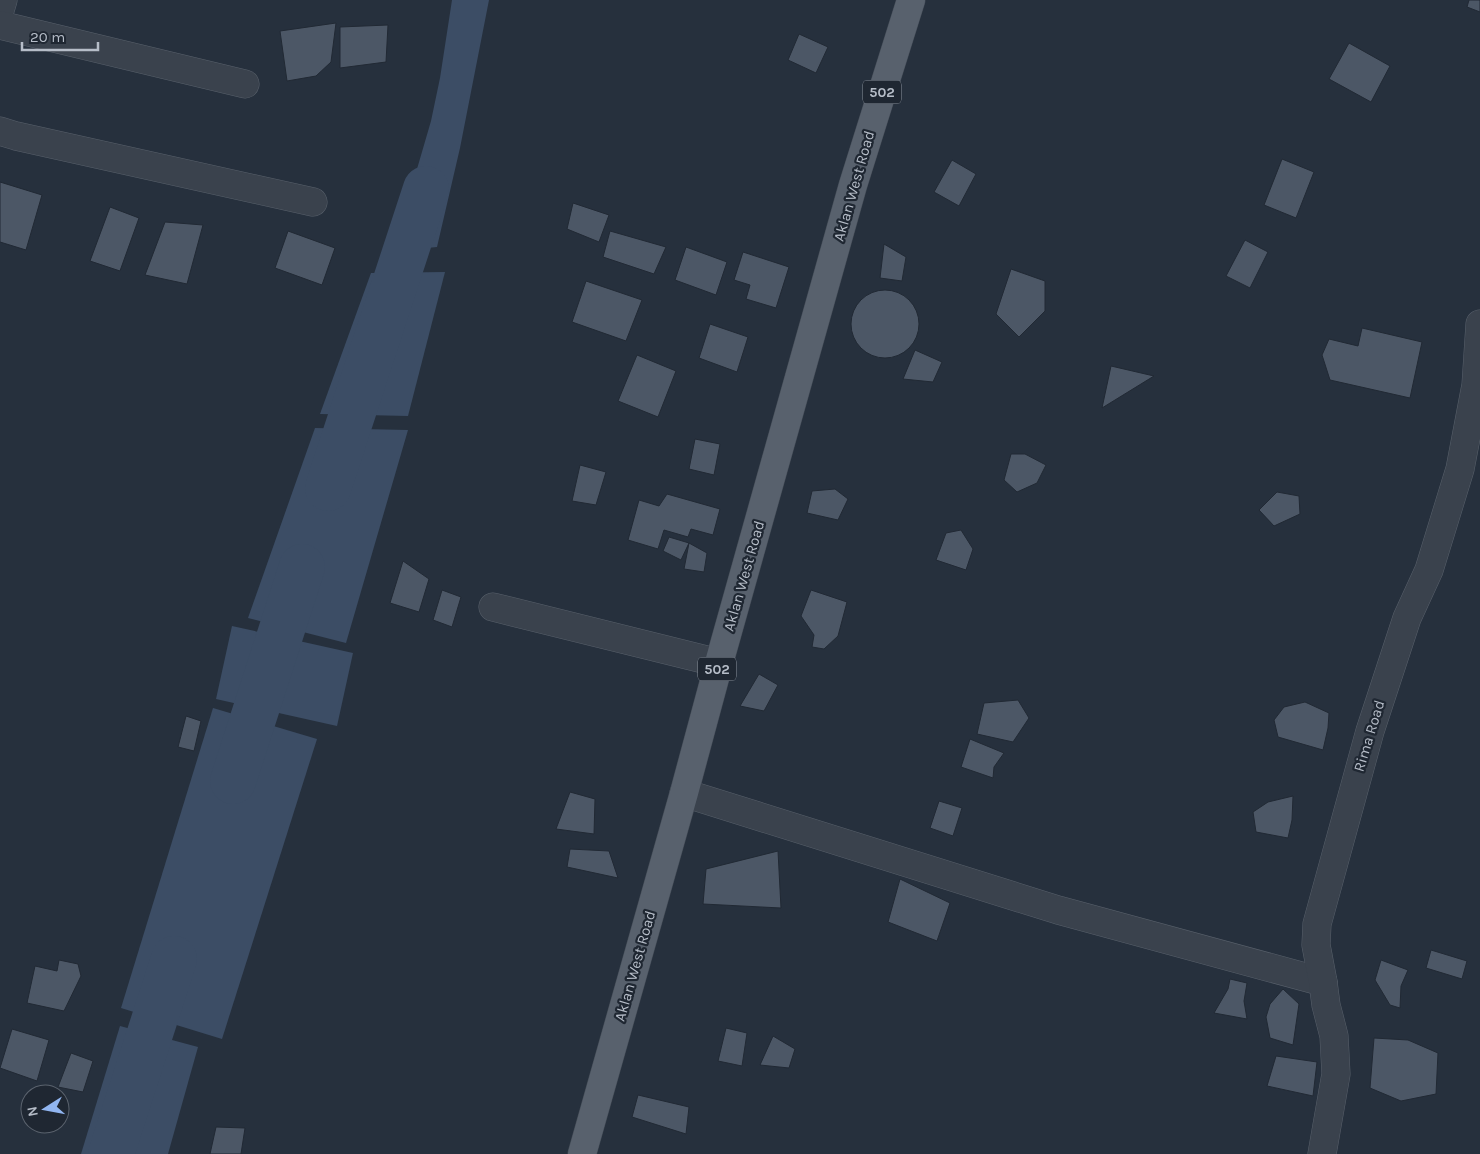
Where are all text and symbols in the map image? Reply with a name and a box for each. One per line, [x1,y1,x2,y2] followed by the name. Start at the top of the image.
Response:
[22,20,99,52] scale bar
[30,28,65,46] text: 20 m
[863,80,901,104] road number: 502
[830,129,878,243] street label: Aklan West Road
[720,519,768,633] street label: Aklan West Road
[698,658,736,681] road number: 502
[1350,698,1388,774] street label: Rima Road
[611,909,659,1023] street label: Aklan West Road
[20,1084,70,1134] north arrow
[23,1105,42,1118] text: N

